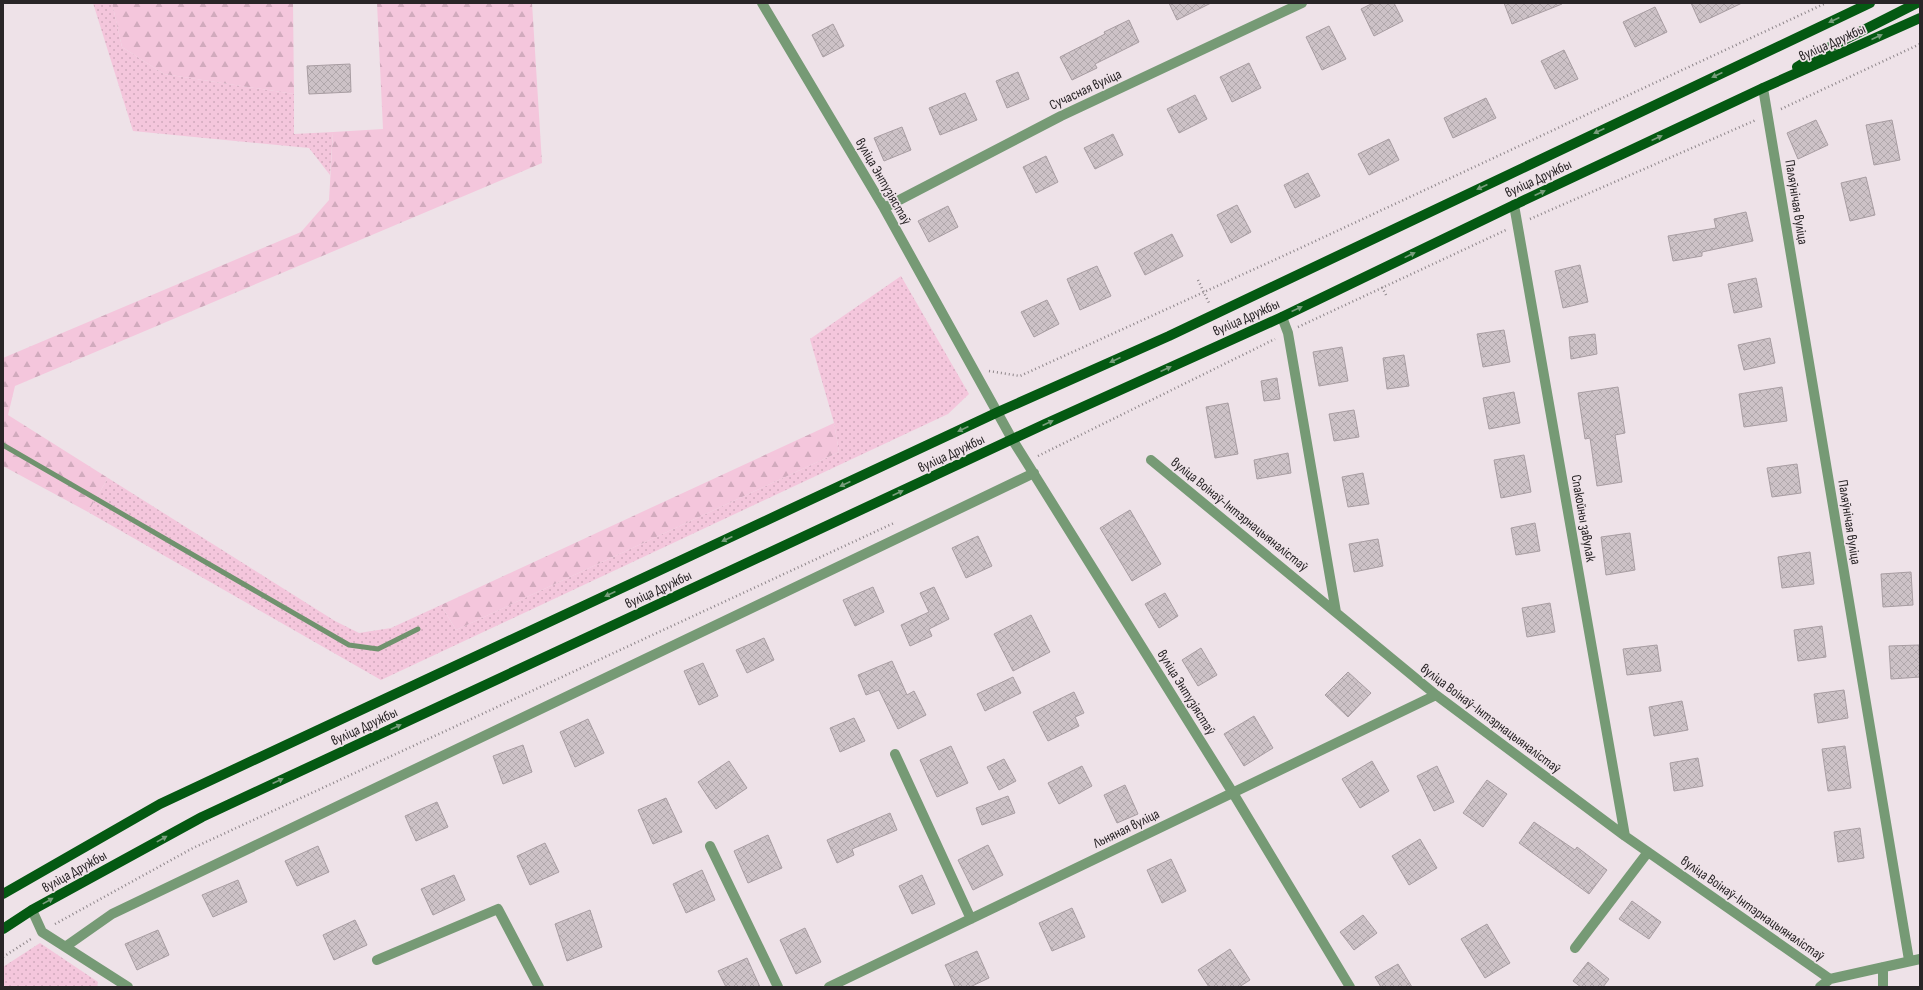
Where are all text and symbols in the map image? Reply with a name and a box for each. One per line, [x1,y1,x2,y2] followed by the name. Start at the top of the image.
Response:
[1829,17,1840,23] one-way arrow
[1796,20,1868,65] street label: вуліца Дружбы
[1872,34,1883,40] one-way arrow
[1046,65,1124,114] street label: Сучасная вуліца
[1711,72,1723,78] one-way arrow
[1594,128,1605,134] one-way arrow
[1652,134,1664,140] one-way arrow
[852,135,916,228] street label: вуліца Энтузіястаў
[1502,156,1574,201] street label: вуліца Дружбы
[1781,159,1812,246] street label: Паляўнічая вуліца
[1476,184,1488,190] one-way arrow
[1534,190,1545,196] one-way arrow
[1404,252,1415,258] one-way arrow
[1210,295,1282,340] street label: вуліца Дружбы
[1291,306,1303,312] one-way arrow
[1110,357,1121,363] one-way arrow
[1160,366,1172,372] one-way arrow
[1042,420,1053,426] one-way arrow
[957,426,969,432] one-way arrow
[915,431,987,476] street label: вуліца Дружбы
[1168,454,1312,575] street label: вуліца Воінаў-Інтэрнацыяналістаў
[1567,473,1600,564] street label: Спакойны завулак
[1834,479,1865,566] street label: Паляўнічая вуліца
[840,481,851,487] one-way arrow
[892,490,903,496] one-way arrow
[722,536,733,542] one-way arrow
[622,567,694,612] street label: вуліца Дружбы
[604,591,615,597] one-way arrow
[1154,647,1220,739] street label: вуліца Энтузіястаў
[1417,660,1565,777] street label: вуліца Воінаў-Інтэрнацыяналістаў
[328,704,400,749] street label: вуліца Дружбы
[391,723,403,729] one-way arrow
[273,778,284,784] one-way arrow
[1089,805,1162,852] street label: Льняная вуліца
[156,835,168,842] one-way arrow
[39,847,110,896] street label: вуліца Дружбы
[1677,852,1828,965] street label: вуліца Воінаў-Інтэрнацыяналістаў
[42,898,54,905] one-way arrow

